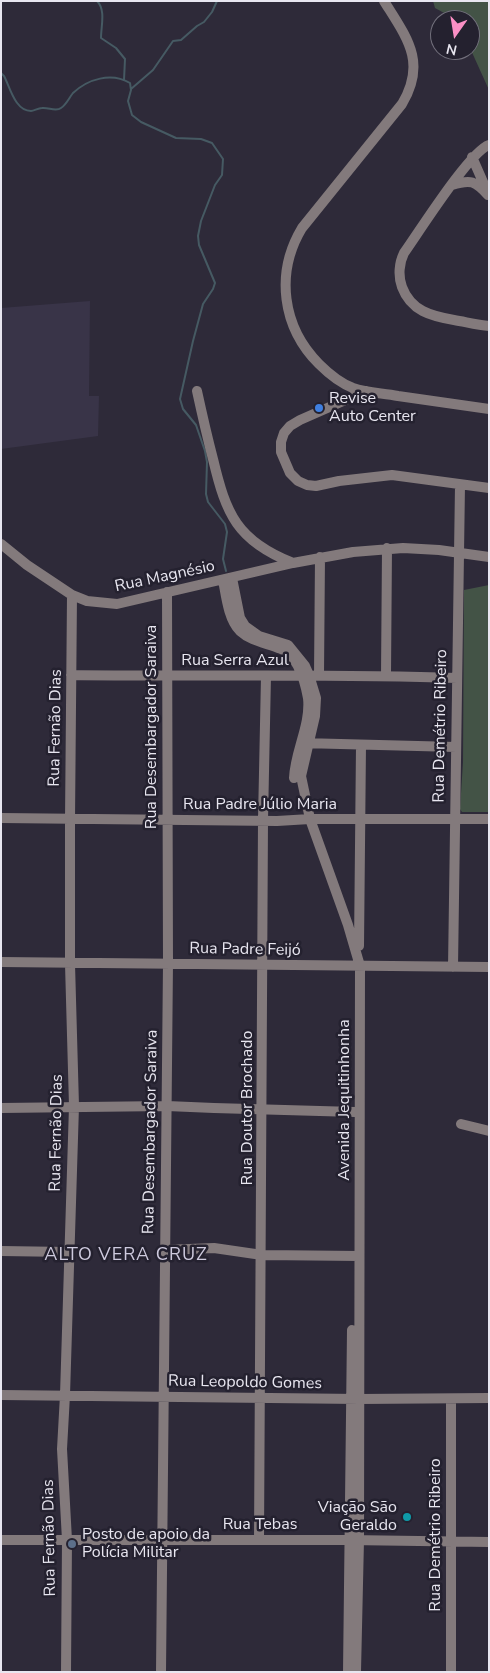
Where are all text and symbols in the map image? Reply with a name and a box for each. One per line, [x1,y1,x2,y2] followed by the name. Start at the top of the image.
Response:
[430,10,480,60] north arrow
[445,39,459,60] text: N
[329,389,416,427] place label: Revise Auto Center
[313,402,325,414] marker: Revise Auto Center
[113,557,217,597] street label: Rua Magnésio
[142,625,162,829] street label: Rua Desembargador Saraiva
[430,649,452,803] street label: Rua Demétrio Ribeiro
[181,651,289,671] street label: Rua Serra Azul
[45,669,67,787] street label: Rua Fernão Dias
[183,795,337,815] street label: Rua Padre Júlio Maria
[189,939,301,961] street label: Rua Padre Feijó
[335,1019,355,1181] street label: Avenida Jequitinhonha
[140,1030,162,1234] street label: Rua Desembargador Saraiva
[238,1031,258,1185] street label: Rua Doutor Brochado
[46,1074,68,1192] street label: Rua Fernão Dias
[43,1245,209,1267] district label: ALTO VERA CRUZ
[168,1372,322,1394] street label: Rua Leopoldo Gomes
[426,1458,446,1612] street label: Rua Demétrio Ribeiro
[39,1479,61,1597] street label: Rua Fernão Dias
[318,1498,397,1536] place label: Viação São Geraldo
[401,1511,413,1523] marker: Viação São Geraldo
[223,1515,297,1535] street label: Rua Tebas
[82,1525,210,1563] place label: Posto de apoio da Polícia Militar
[66,1538,78,1550] marker: Posto de apoio da Polícia Militar

